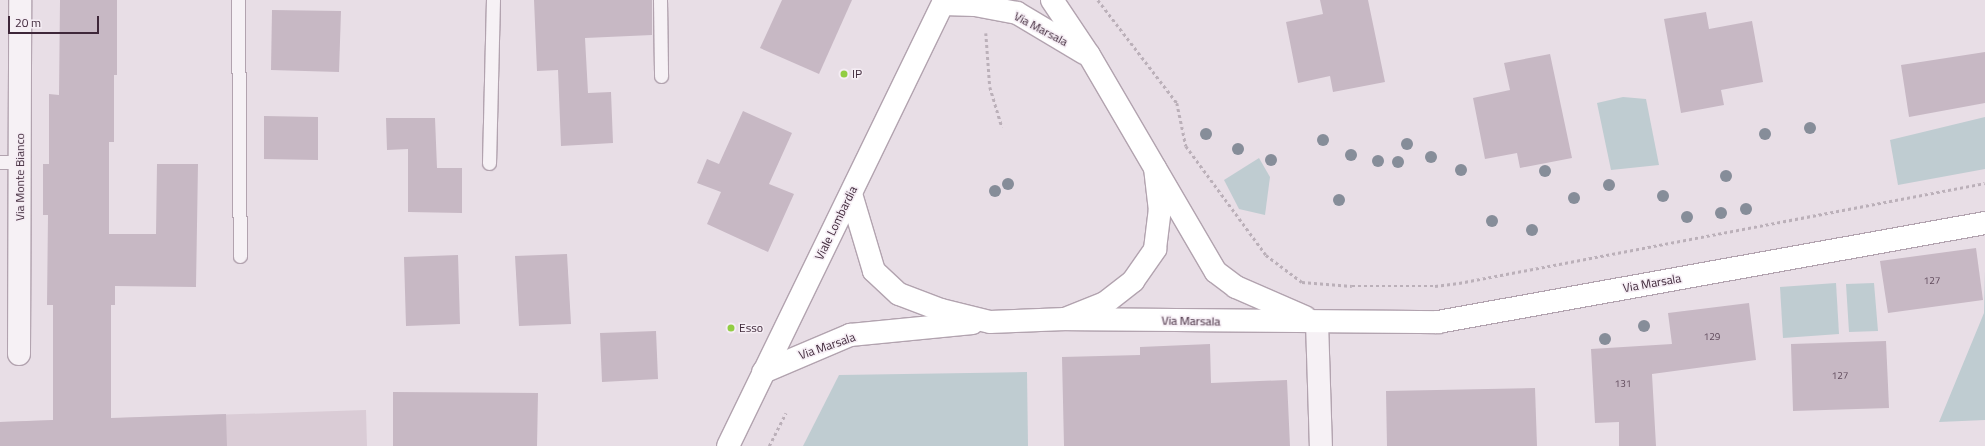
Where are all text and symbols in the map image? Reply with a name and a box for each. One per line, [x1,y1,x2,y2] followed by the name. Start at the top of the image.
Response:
[10,8,101,34] scale bar
[1012,9,1070,49] street label: Via Marsala
[15,13,41,32] text: 20 m
[852,67,862,81] place label: IP
[839,69,849,79] marker: IP
[13,133,27,221] street label: Via Monte Bianco
[812,184,860,262] street label: Viale Lombardia
[1622,271,1682,295] street label: Via Marsala
[1924,275,1940,287] house number: 127
[1161,313,1221,329] street label: Via Marsala
[739,321,763,335] place label: Esso
[726,323,736,333] marker: Esso
[797,330,857,362] street label: Via Marsala
[1704,331,1720,343] house number: 129
[1832,370,1848,382] house number: 127
[1615,378,1631,390] house number: 131

